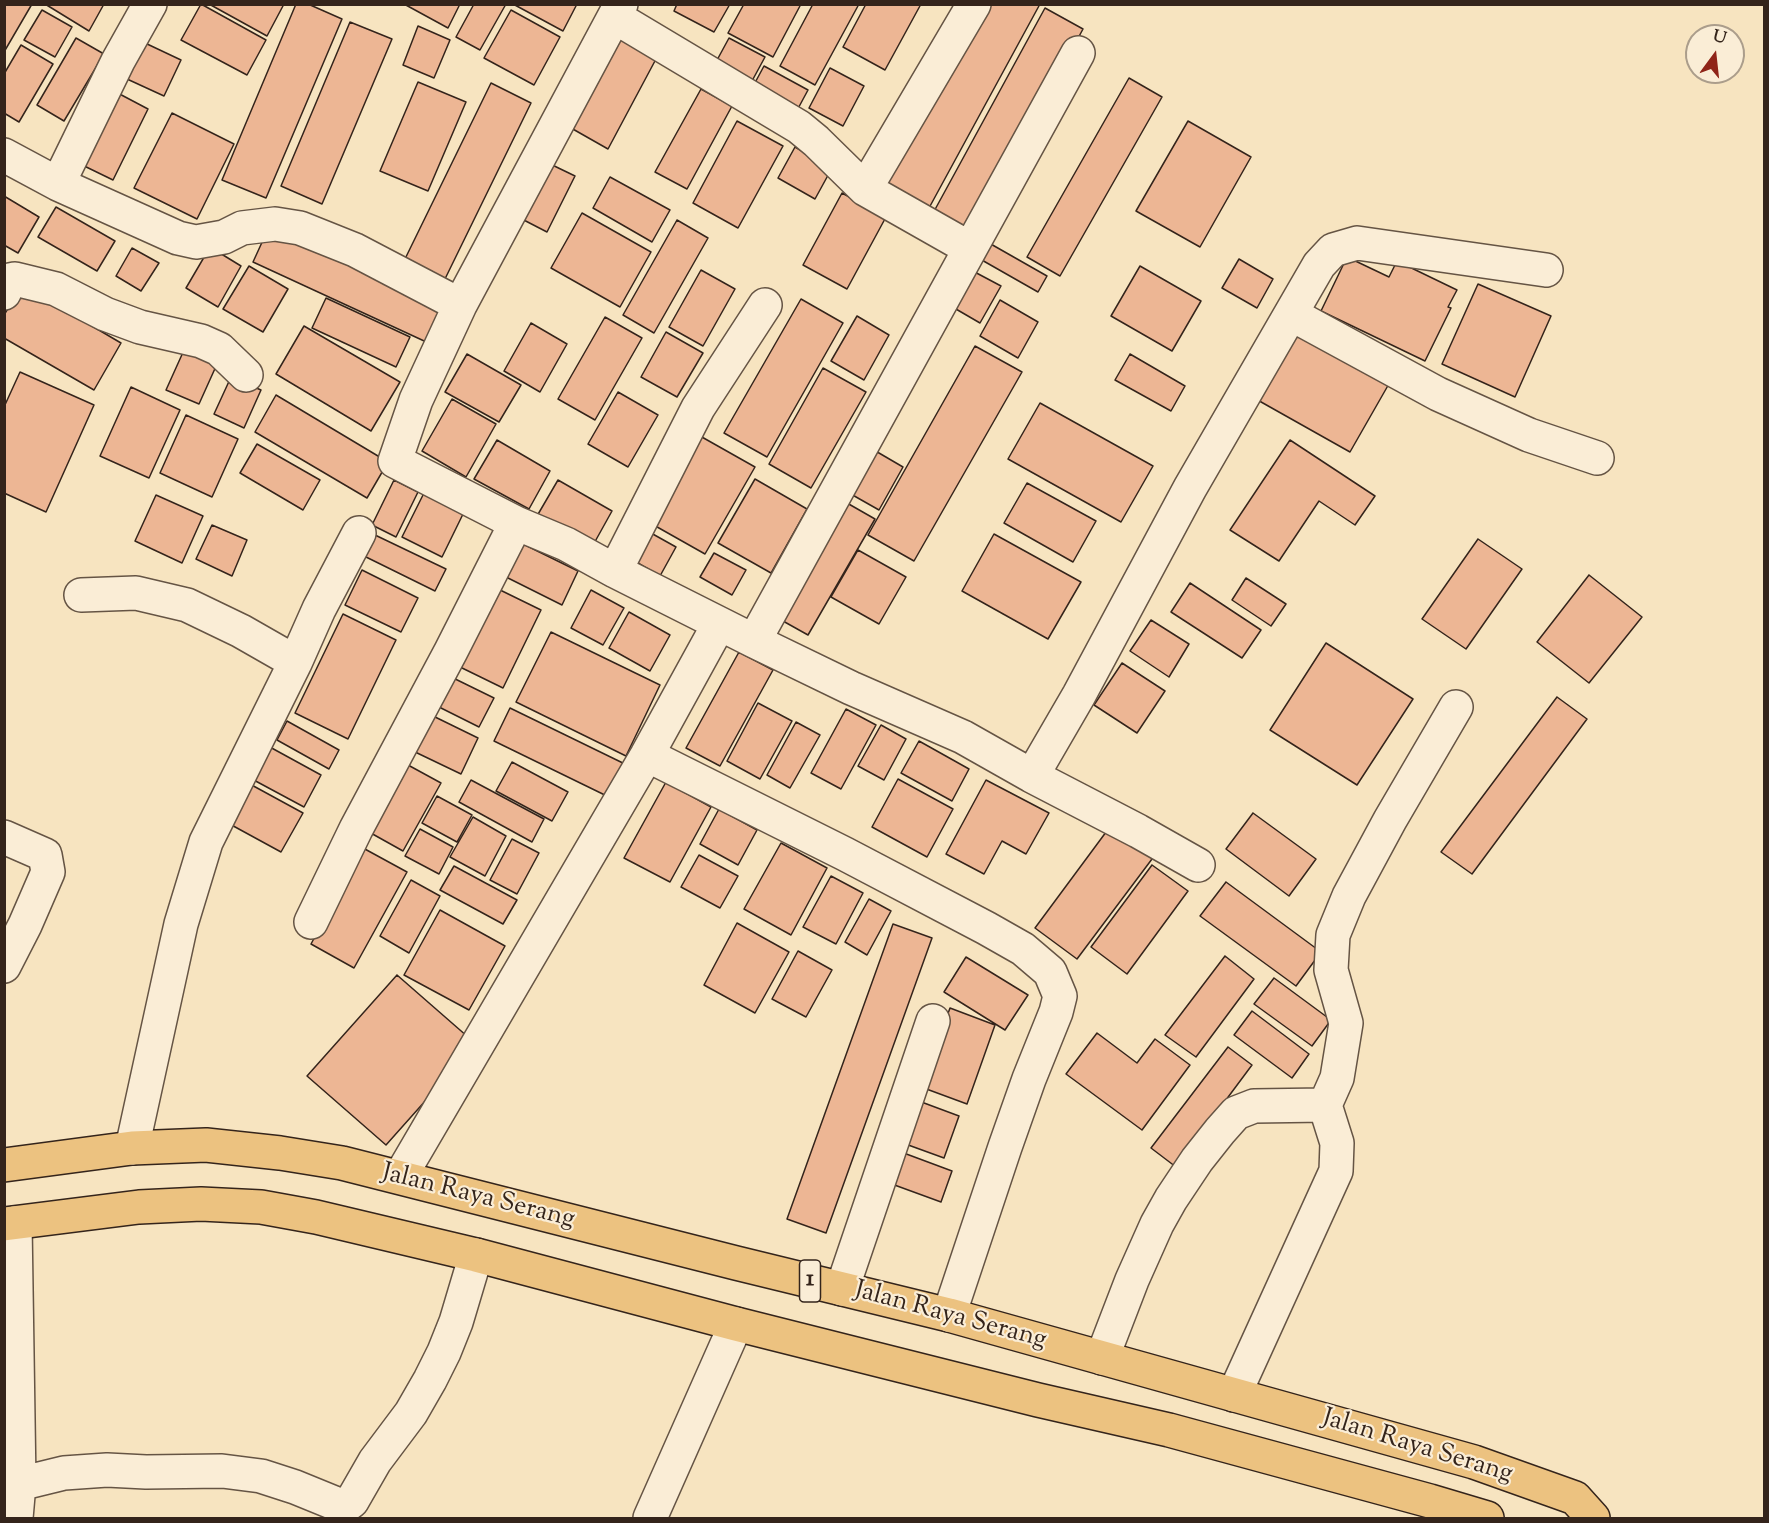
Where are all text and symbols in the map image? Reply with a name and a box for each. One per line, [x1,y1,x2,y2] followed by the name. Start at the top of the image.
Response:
[1685,24,1745,84] north arrow
[1710,25,1729,51] text: U
[378,1159,578,1237] street label: Jalan Raya Serang
[800,1260,820,1302] road number: 1
[851,1276,1049,1358] street label: Jalan Raya Serang
[1318,1404,1516,1492] street label: Jalan Raya Serang

